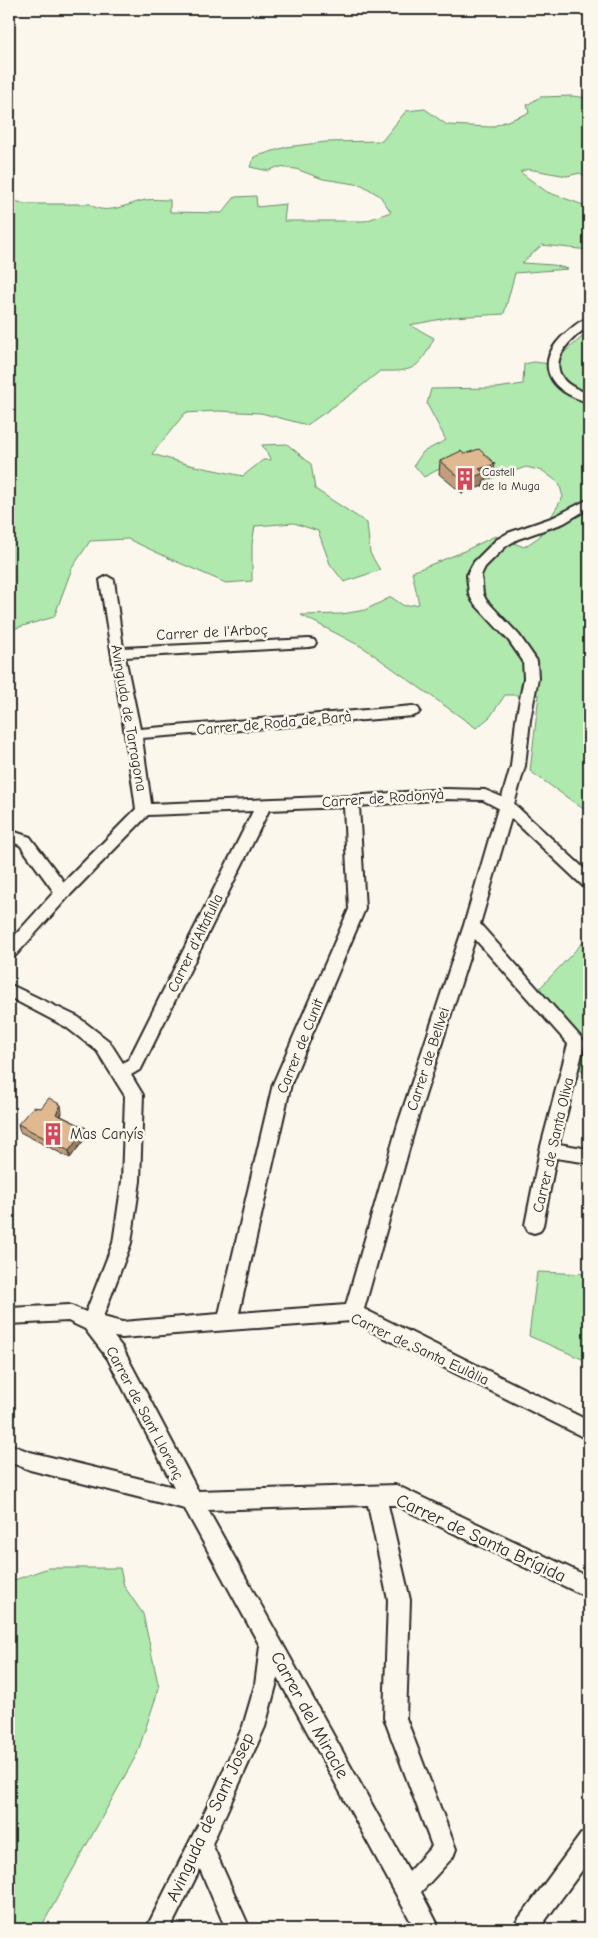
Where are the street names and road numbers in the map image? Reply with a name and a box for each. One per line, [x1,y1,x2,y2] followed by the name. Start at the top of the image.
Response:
[156,620,268,644] street label: Carrer de l'Arboç
[107,643,151,793] street label: Avinguda de Tarragona
[196,707,352,739] street label: Carrer de Roda de Barà
[321,785,445,811] street label: Carrer de Rodonyà
[163,891,227,995] street label: Carrer d'Altafulla
[273,995,327,1096] street label: Carrer de Cunit
[403,1005,453,1113] street label: Carrer de Bellvei
[529,1076,577,1214] street label: Carrer de Santa Oliva
[348,1309,492,1389] street label: Carrer de Santa Eulàlia
[102,1343,188,1483] street label: Carrer de Sant Llorenç
[393,1490,569,1587] street label: Carrer de Santa Brígida
[266,1648,353,1782] street label: Carrer del Miracle
[162,1729,259,1905] street label: Avinguda de Sant Josep

